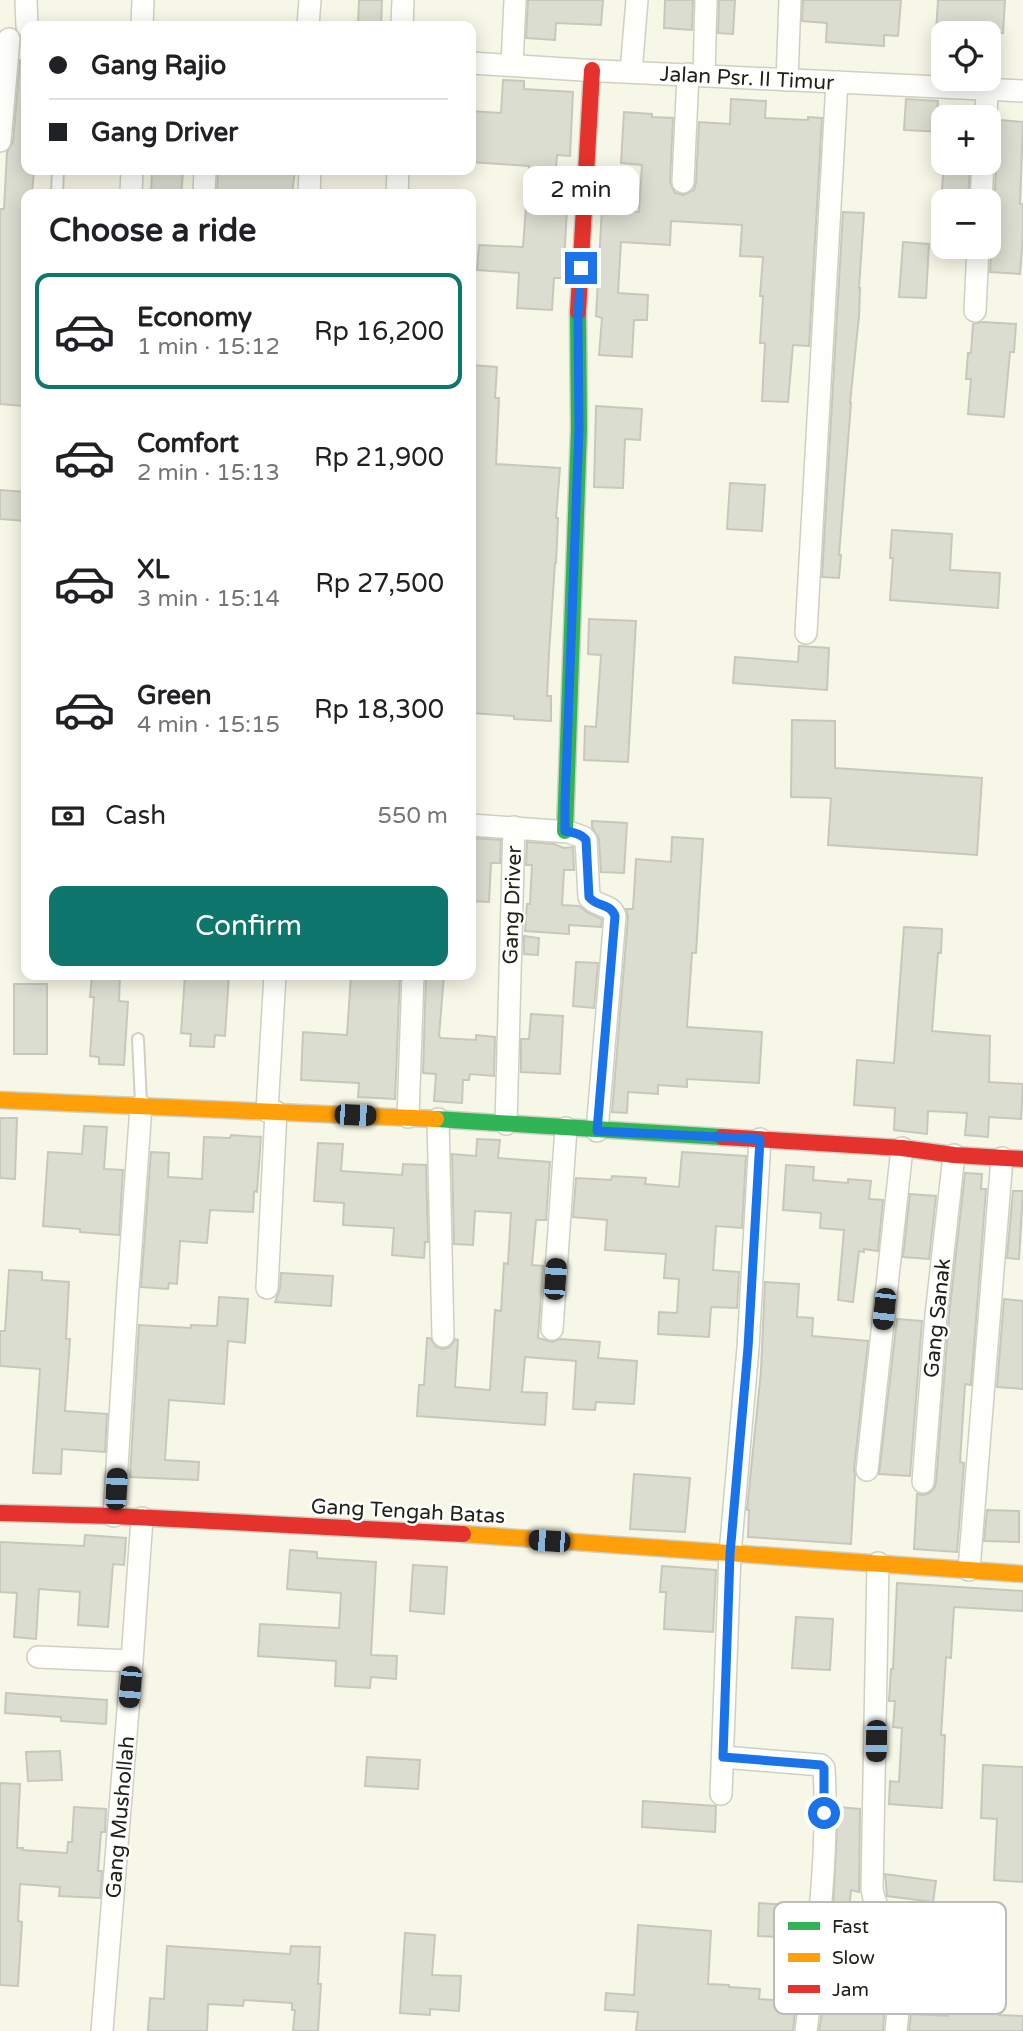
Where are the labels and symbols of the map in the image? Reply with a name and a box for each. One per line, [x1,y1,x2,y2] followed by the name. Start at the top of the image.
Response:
[659,61,835,96] street label: Jalan Psr. II Timur
[523,166,639,216] callout: 2 min
[565,252,597,284] route end
[498,845,527,965] street label: Gang Driver
[334,1104,377,1126] car
[544,1257,567,1301] car
[919,1257,956,1379] street label: Gang Sanak
[872,1287,897,1331] car
[105,1467,128,1511] car
[310,1494,506,1529] street label: Gang Tengah Batas
[528,1529,571,1553] car
[118,1665,143,1709] car
[866,1720,887,1762] car
[101,1735,140,1899] street label: Gang Mushollah
[808,1797,840,1829] route start
[774,1902,1006,2014] legend
[832,1916,869,1938] text: Fast
[832,1947,875,1969] text: Slow
[832,1979,869,2001] text: Jam

